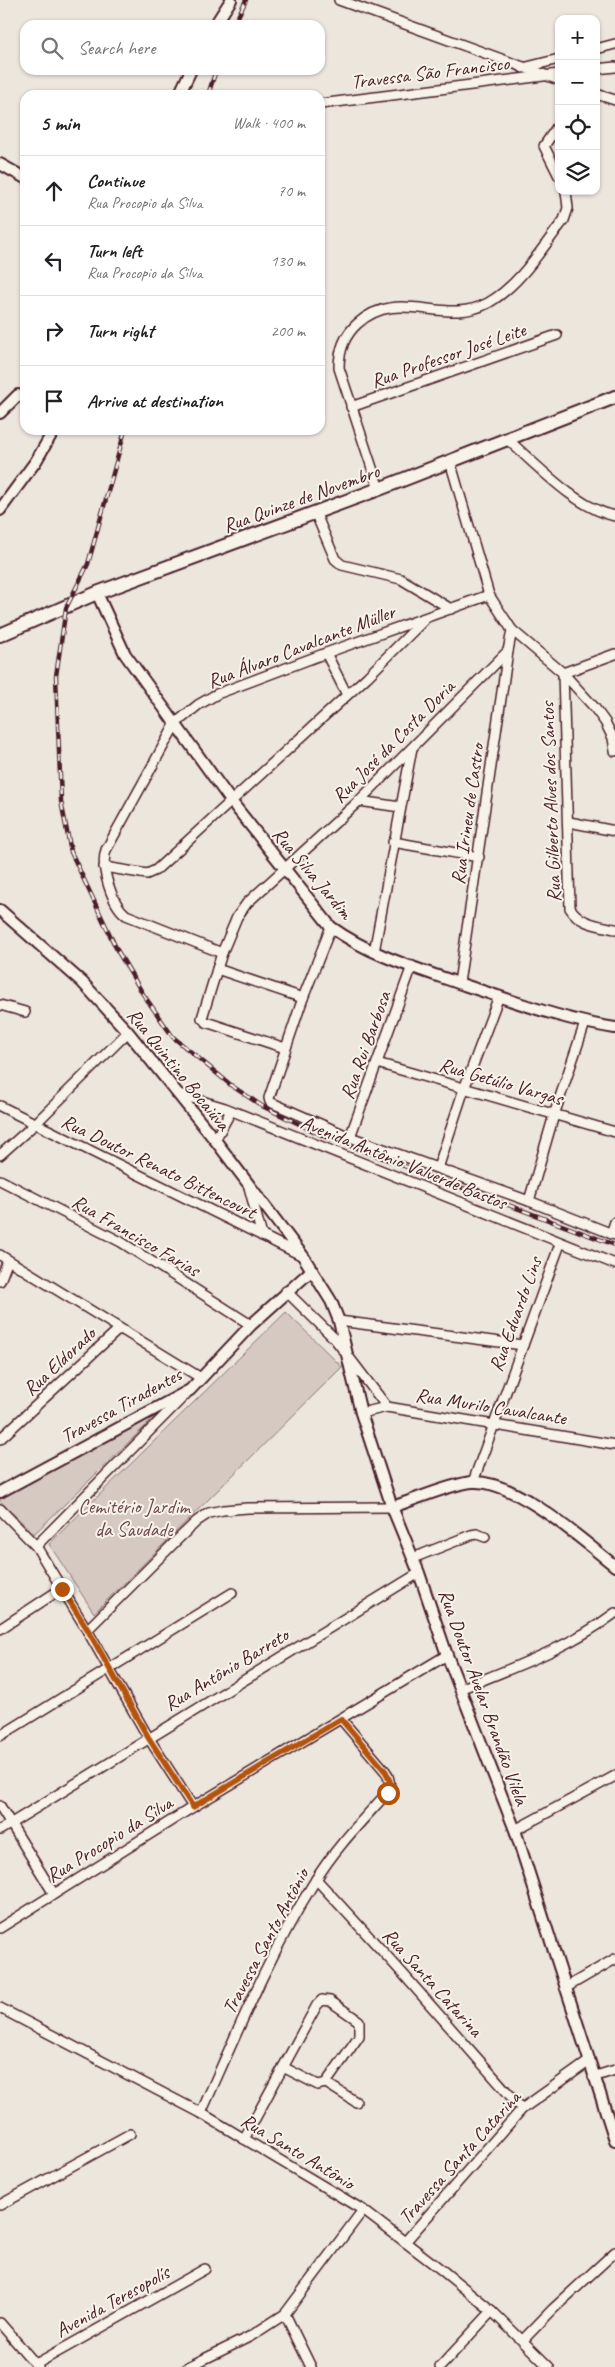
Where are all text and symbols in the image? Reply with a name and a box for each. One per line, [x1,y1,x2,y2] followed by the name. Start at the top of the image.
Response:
[555,15,600,195] map controls
[555,15,600,60] button: +
[20,20,325,75] search box
[38,34,66,62] icon: search
[78,36,155,60] text: Search here
[350,50,511,95] street label: Travessa São Francisco
[555,60,600,105] button: −
[555,105,600,150] button: locate
[40,110,80,136] text: 5 min
[233,113,305,133] text: Walk · 400 m
[555,150,600,195] button: layers
[87,169,144,193] text: Continue
[40,177,68,205] icon: ahead
[278,181,305,201] text: 70 m
[87,193,202,213] text: Rua Procopio da Silva
[87,239,142,263] text: Turn left
[40,247,68,275] icon: left
[271,251,305,271] text: 130 m
[87,263,202,283] text: Rua Procopio da Silva
[40,317,68,345] icon: right
[368,317,530,394] street label: Rua Professor José Leite
[87,319,154,343] text: Turn right
[271,321,305,341] text: 200 m
[40,387,68,415] icon: arrive
[87,389,223,413] text: Arrive at destination
[220,458,384,538] street label: Rua Quinze de Novembro
[204,598,400,694] street label: Rua Álvaro Cavalcante Müller
[327,673,461,808] street label: Rua José da Costa Doria
[534,699,566,903] street label: Rua Gilberto Alves dos Santos
[445,740,490,886] street label: Rua Irineu de Castro
[267,822,360,926] street label: Rua Silva Jardim
[334,987,397,1103] street label: Rua Rui Barbosa
[122,1003,236,1137] street label: Rua Quintino Bocaiúva
[436,1052,568,1112] street label: Rua Getúlio Vargas
[57,1108,262,1226] street label: Rua Doutor Renato Bittencourt
[297,1110,513,1216] street label: Avenida Antônio Valverde Bastos
[67,1189,206,1283] street label: Rua Francisco Farias
[483,1251,548,1375] street label: Rua Eduardo Lins
[18,1320,102,1401] street label: Rua Eldorado
[56,1361,188,1449] street label: Travessa Tiradentes
[414,1382,569,1431] street label: Rua Murilo Cavalcante
[78,1494,191,1542] park label: Cemitério Jardim da Saudade
[51,1578,74,1601] route end
[433,1586,535,1810] street label: Rua Doutor Avelar Brandão Vilela
[159,1621,295,1716] street label: Rua Antônio Barreto
[377,1782,400,1805] route start
[42,1790,179,1888] street label: Rua Procopio da Silva
[217,1862,315,2018] street label: Travessa Santo Antônio
[377,1923,489,2043] street label: Rua Santa Catarina
[393,2084,527,2229] street label: Travessa Santa Catarina
[236,2108,361,2196] street label: Rua Santo Antônio
[51,2259,176,2343] street label: Avenida Teresopolís

